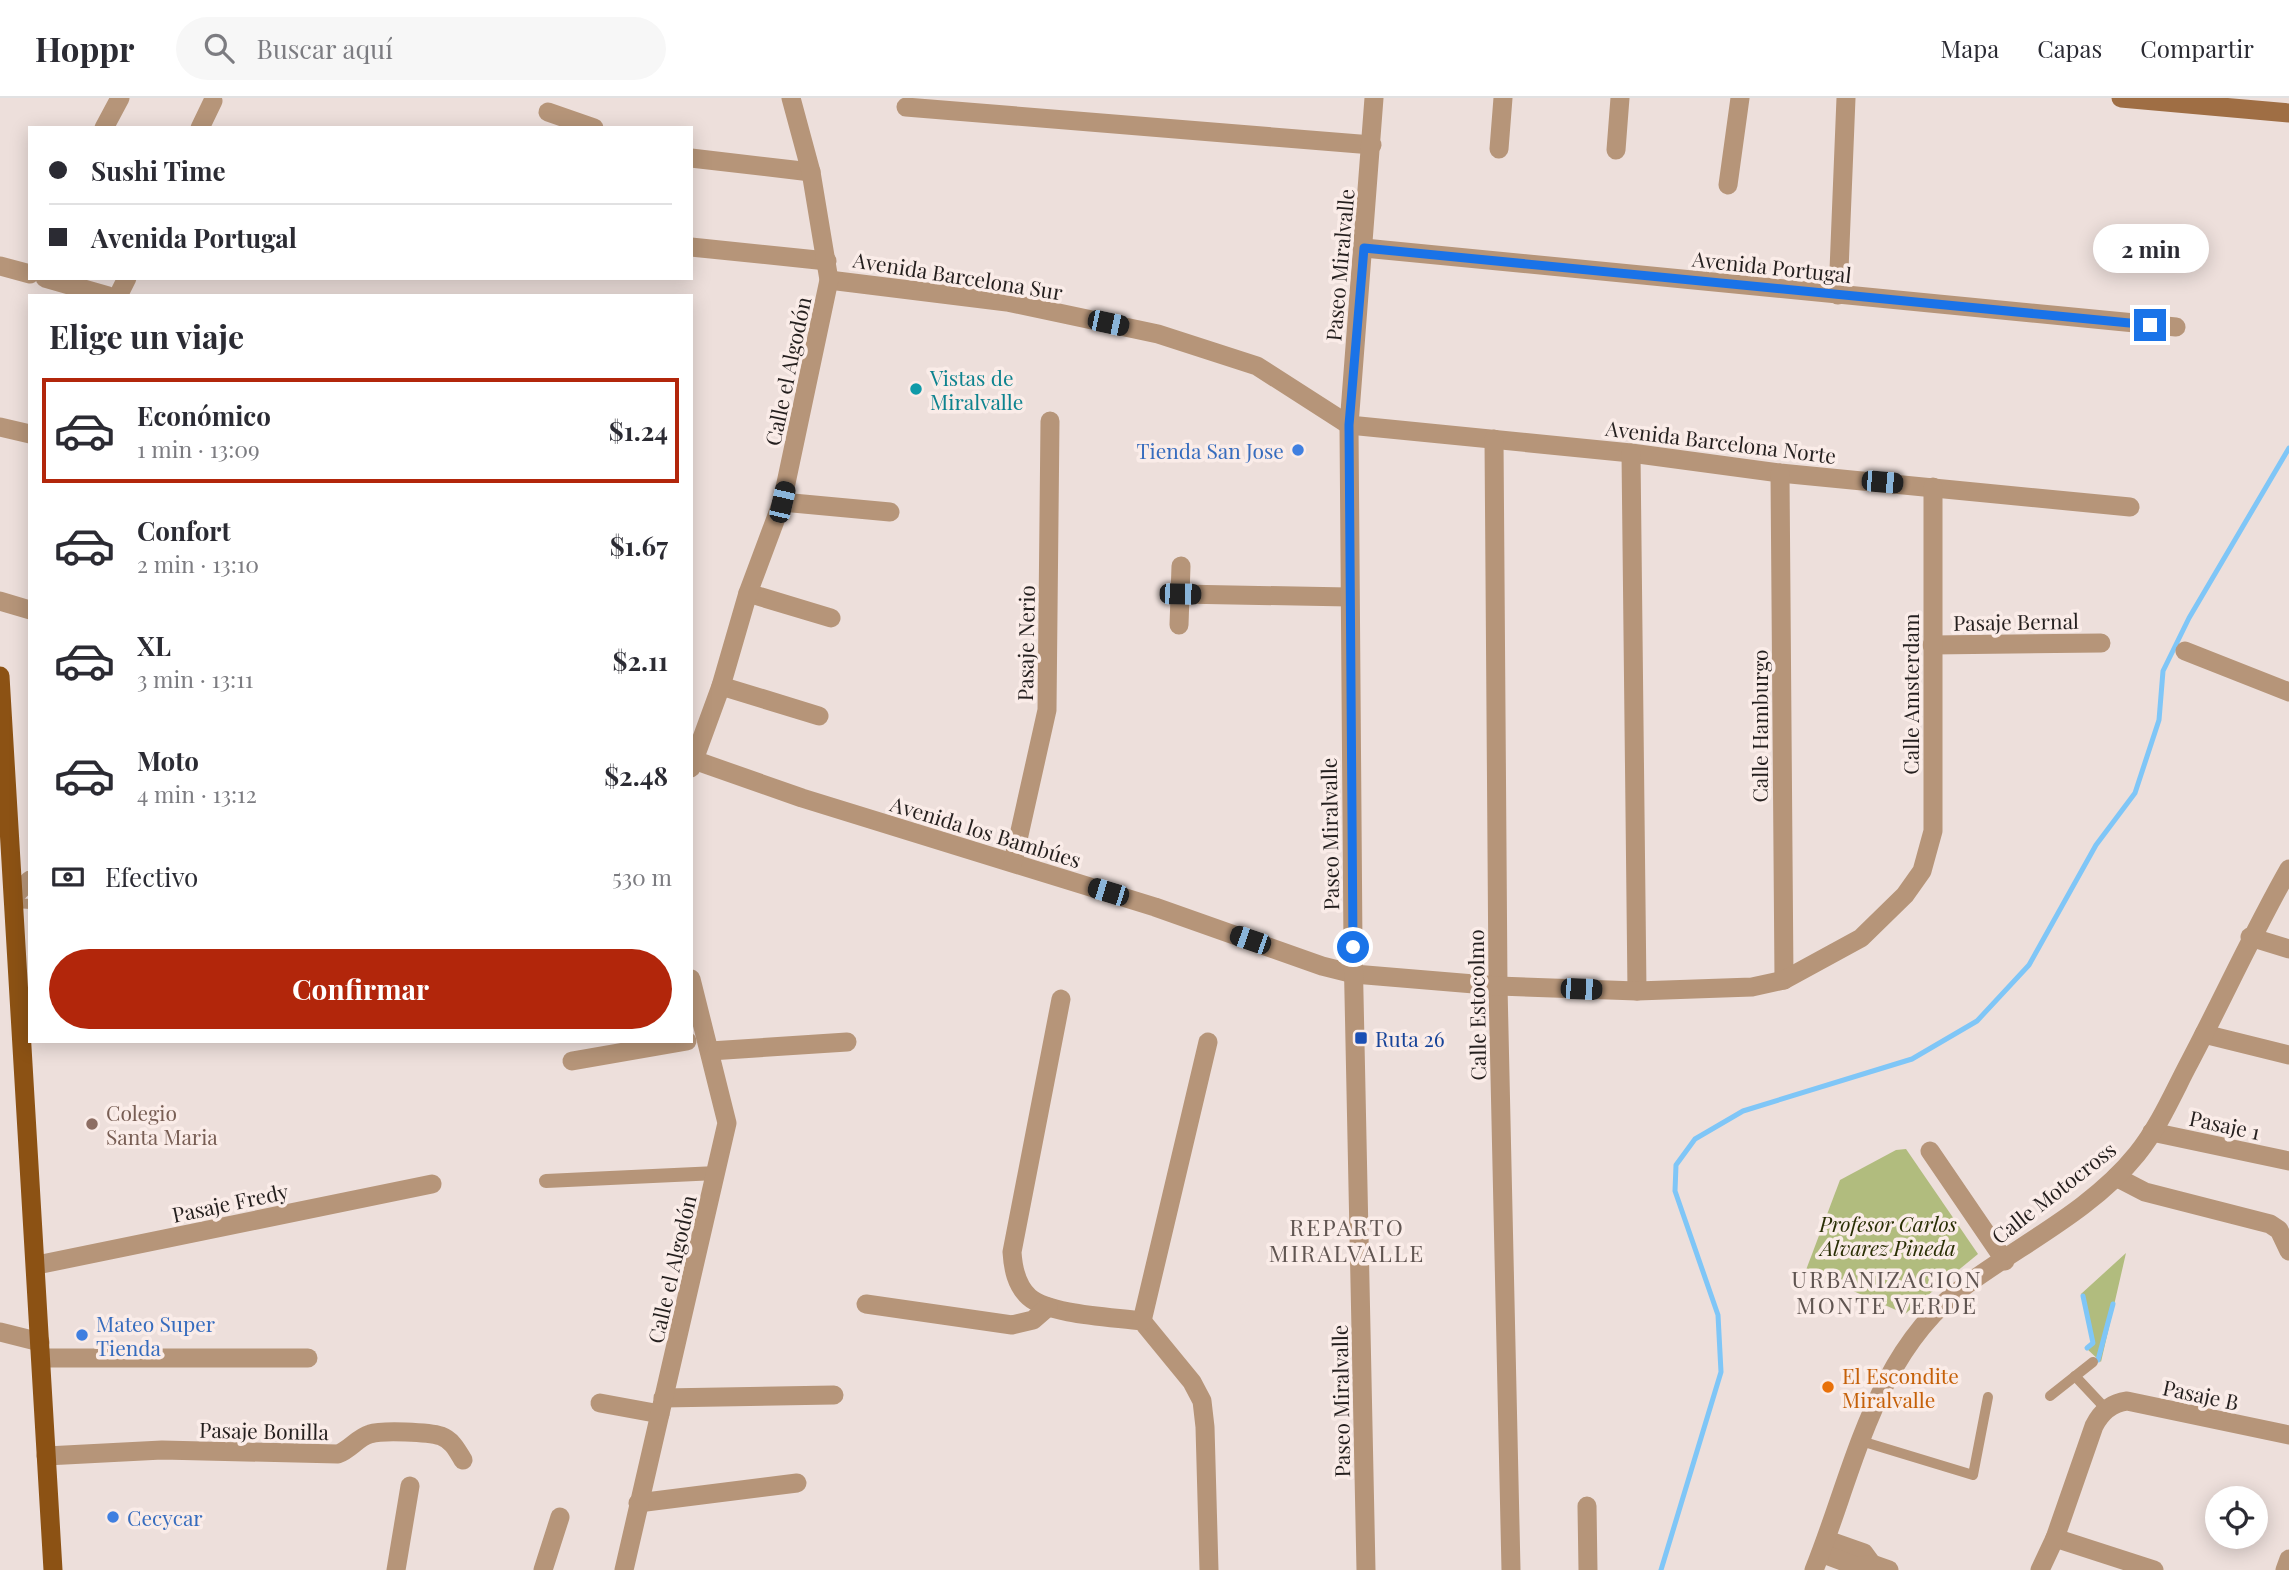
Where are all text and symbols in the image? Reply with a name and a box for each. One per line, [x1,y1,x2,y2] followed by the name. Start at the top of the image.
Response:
[176,17,666,80] search box
[35,26,134,70] text: Hoppr
[200,29,238,67] icon: search
[256,31,393,66] text: Buscar aquí
[1941,32,1999,64] text: Mapa
[2037,32,2102,64] text: Capas
[2140,32,2254,64] text: Compartir
[91,153,226,188] text: Sushi Time
[1318,188,1360,342] street label: Paseo Miralvalle
[91,220,297,255] text: Avenida Portugal
[2092,224,2208,272] callout: 2 min
[2121,233,2181,264] text: 2 min
[850,244,1065,305] street label: Avenida Barcelona Sur
[1690,244,1853,288] street label: Avenida Portugal
[758,294,817,448] street label: Calle el Algodón
[1086,308,1131,338] car
[2134,309,2166,341] route end
[49,314,244,357] text: Elige un viaje
[929,363,1023,415] place label: Vistas de Miralvalle
[908,381,924,397] marker: Vistas de Miralvalle
[137,398,271,433] text: Económico
[53,399,116,462] icon: car
[609,413,668,448] text: $1.24
[1603,413,1838,469] street label: Avenida Barcelona Norte
[137,433,260,464] text: 1 min · 13:09
[1136,436,1284,464] place label: Tienda San Jose
[1290,442,1306,458] marker: Tienda San Jose
[1861,470,1904,494] car
[768,479,797,525] car
[137,513,231,548] text: Confort
[53,514,116,577] icon: car
[610,528,668,563] text: $1.67
[137,548,259,579] text: 2 min · 13:10
[1159,583,1202,605] car
[1010,585,1040,701] street label: Pasaje Nerio
[1953,606,2079,636] street label: Pasaje Bernal
[1896,613,1924,775] street label: Calle Amsterdam
[137,628,171,663] text: XL
[53,629,116,692] icon: car
[613,643,668,678] text: $2.11
[1745,649,1773,803] street label: Calle Hamburgo
[137,663,253,694] text: 3 min · 13:11
[137,743,199,778] text: Moto
[53,744,116,807] icon: car
[1314,757,1344,911] street label: Paseo Miralvalle
[604,758,668,793] text: $2.48
[137,778,257,809] text: 4 min · 13:12
[886,788,1085,873] street label: Avenida los Bambúes
[49,858,87,896] icon: cash
[105,859,198,894] text: Efectivo
[612,861,672,892] text: 530 m
[1085,876,1132,908] car
[1227,923,1274,957] car
[1461,929,1491,1081] street label: Calle Estocolmo
[1337,931,1369,963] route start
[49,949,672,1029] button: Confirmar
[1560,978,1603,1000] car
[1375,1024,1445,1052] place label: Ruta 26
[1353,1030,1369,1046] marker: Ruta 26
[106,1098,218,1150] place label: Colegio Santa Maria
[2187,1103,2263,1145] street label: Pasaje 1
[84,1116,100,1132] marker: Colegio Santa Maria
[1985,1135,2121,1249] street label: Calle Motocross
[169,1176,291,1228] street label: Pasaje Fredy
[640,1192,702,1346] street label: Calle el Algodón
[1818,1209,1957,1261] park label: Profesor Carlos Alvarez Pineda
[1269,1211,1425,1268] district label: REPARTO MIRALVALLE
[1791,1263,1983,1320] district label: URBANIZACION MONTE VERDE
[96,1309,216,1361] place label: Mateo Super Tienda
[1325,1324,1355,1478] street label: Paseo Miralvalle
[74,1327,90,1343] marker: Mateo Super Tienda
[1842,1361,1959,1413] place label: El Escondite Miralvalle
[2160,1372,2242,1416] street label: Pasaje B
[1820,1379,1836,1395] marker: El Escondite Miralvalle
[199,1415,330,1445] street label: Pasaje Bonilla
[2205,1486,2268,1549] map controls
[2205,1486,2268,1549] button: locate
[127,1503,203,1531] place label: Cecycar
[105,1509,121,1525] marker: Cecycar

